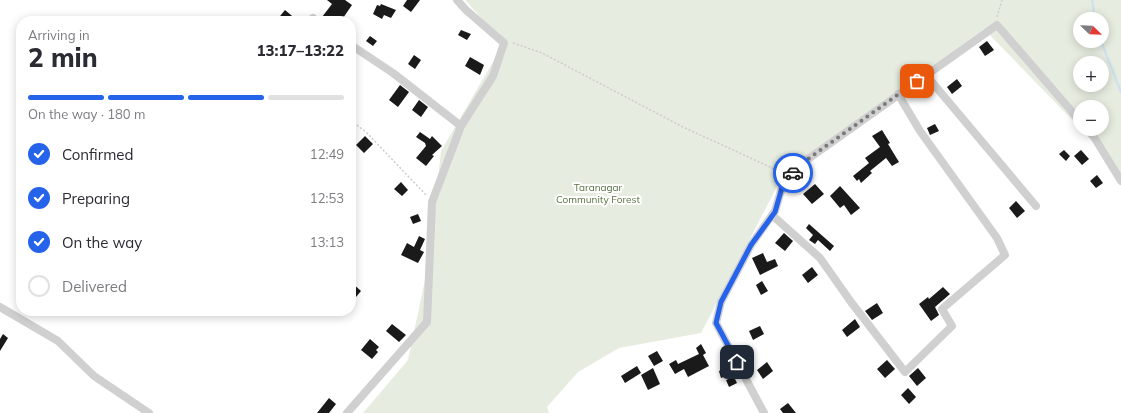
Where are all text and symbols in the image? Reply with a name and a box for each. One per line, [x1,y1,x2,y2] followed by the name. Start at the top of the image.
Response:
[1073,12,1109,48] north arrow
[1073,12,1109,136] map controls
[28,27,90,43] text: Arriving in
[28,41,98,74] text: 2 min
[257,41,344,60] text: 13:17–13:22
[1073,56,1109,92] button: +
[900,64,934,98] pin
[906,70,928,92] icon: bag
[1073,100,1109,136] button: −
[28,106,145,122] text: On the way · 180 m
[28,143,50,165] icon: check
[62,145,133,164] text: Confirmed
[310,146,344,162] text: 12:49
[773,153,813,193] courier
[782,162,804,184] icon: car
[556,181,640,206] park label: Taranagar Community Forest
[28,187,50,209] icon: check
[62,189,130,208] text: Preparing
[310,190,344,206] text: 12:53
[28,231,50,253] icon: check
[62,233,142,252] text: On the way
[310,234,344,250] text: 13:13
[62,277,127,296] text: Delivered
[720,345,754,379] pin
[726,351,748,373] icon: home

